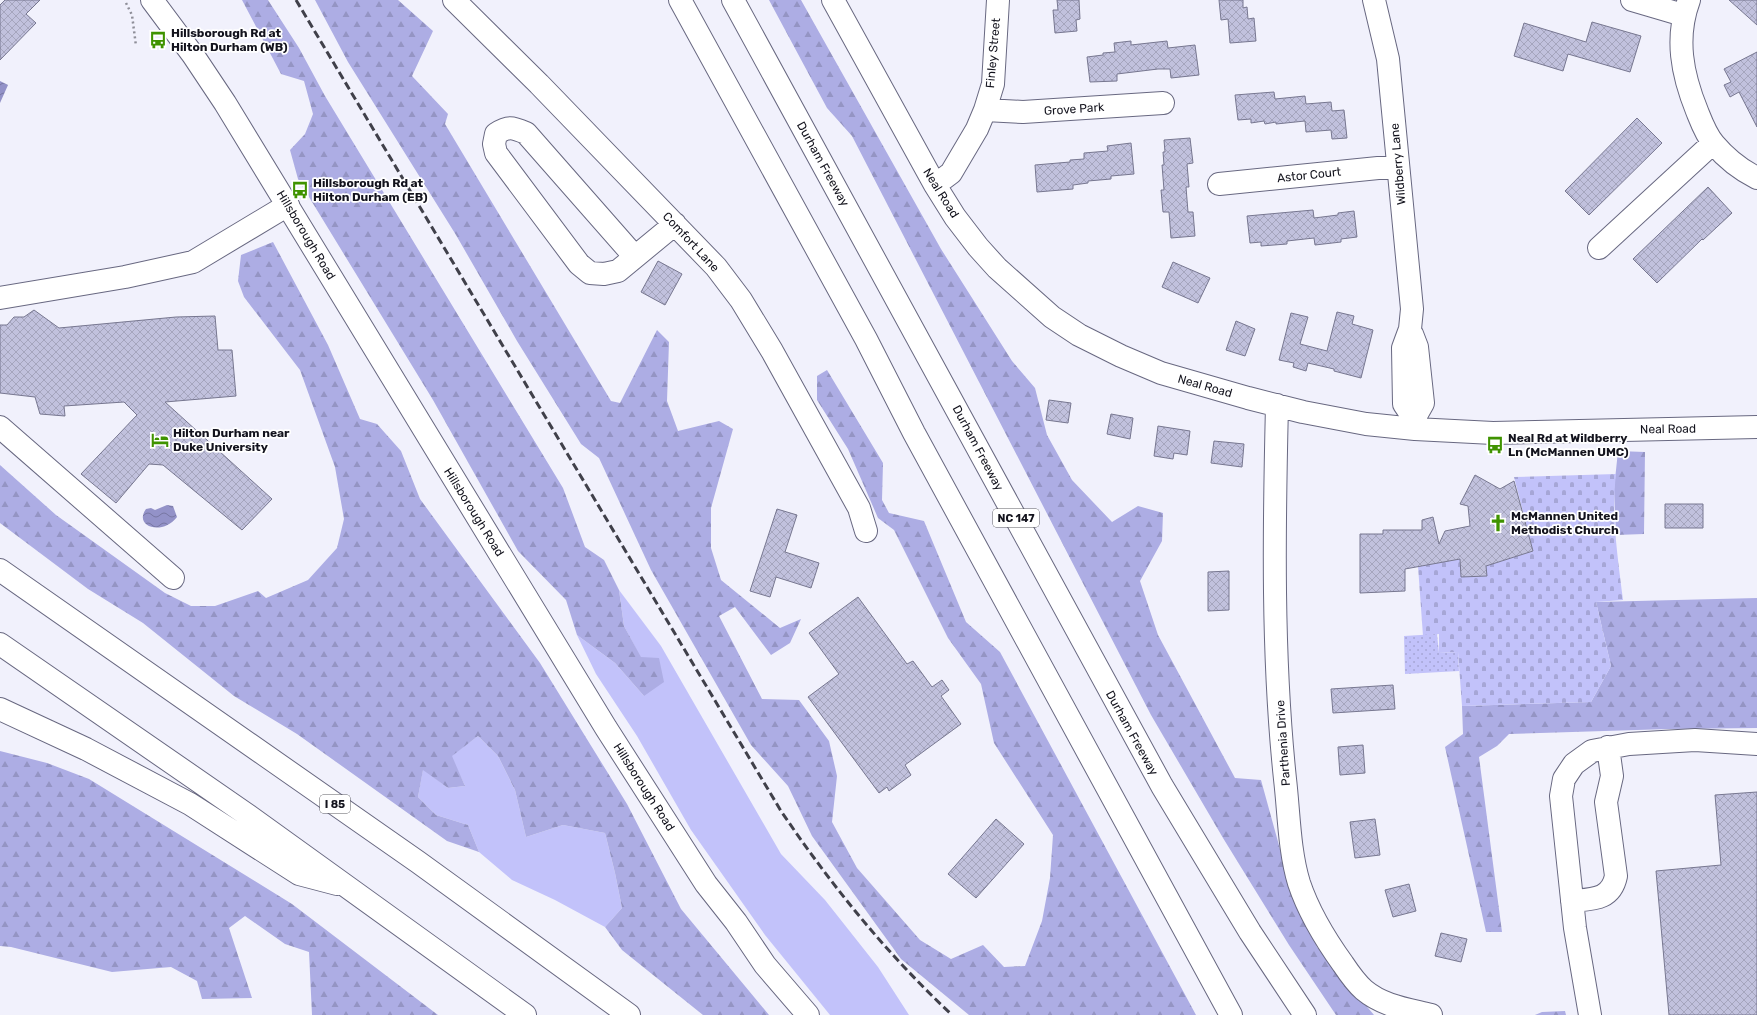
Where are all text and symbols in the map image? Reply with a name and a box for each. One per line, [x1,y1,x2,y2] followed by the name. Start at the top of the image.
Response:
[983,17,1003,89] street label: Finley Street
[171,26,288,54] place label: Hillsborough Rd at Hilton Durham (WB)
[148,30,168,50] bus stop icon: Hillsborough Rd at Hilton Durham (WB)
[1043,100,1105,118] street label: Grove Park
[794,119,852,209] street label: Durham Freeway
[1387,122,1409,206] street label: Wildberry Lane
[1276,165,1342,185] street label: Astor Court
[920,166,962,220] street label: Neal Road
[313,176,428,204] place label: Hillsborough Rd at Hilton Durham (EB)
[290,180,310,200] bus stop icon: Hillsborough Rd at Hilton Durham (EB)
[274,188,338,282] street label: Hillsborough Road
[660,209,722,275] street label: Comfort Lane
[1176,372,1234,400] street label: Neal Road
[950,403,1007,493] street label: Durham Freeway
[1640,422,1696,436] street label: Neal Road
[173,426,290,454] place label: Hilton Durham near Duke University
[150,430,170,450] hotel icon: Hilton Durham near Duke University
[1508,431,1629,459] place label: Neal Rd at Wildberry Ln (McMannen UMC)
[1485,435,1505,455] bus stop icon: Neal Rd at Wildberry Ln (McMannen UMC)
[441,465,507,559] street label: Hillsborough Road
[993,509,1039,527] road number: NC 147
[1511,509,1619,537] place label: McMannen United Methodist Church
[1488,513,1508,533] church icon: McMannen United Methodist Church
[1103,688,1161,778] street label: Durham Freeway
[1273,699,1293,786] street label: Parthenia Drive
[610,740,678,834] street label: Hillsborough Road
[320,795,350,813] road number: I 85

